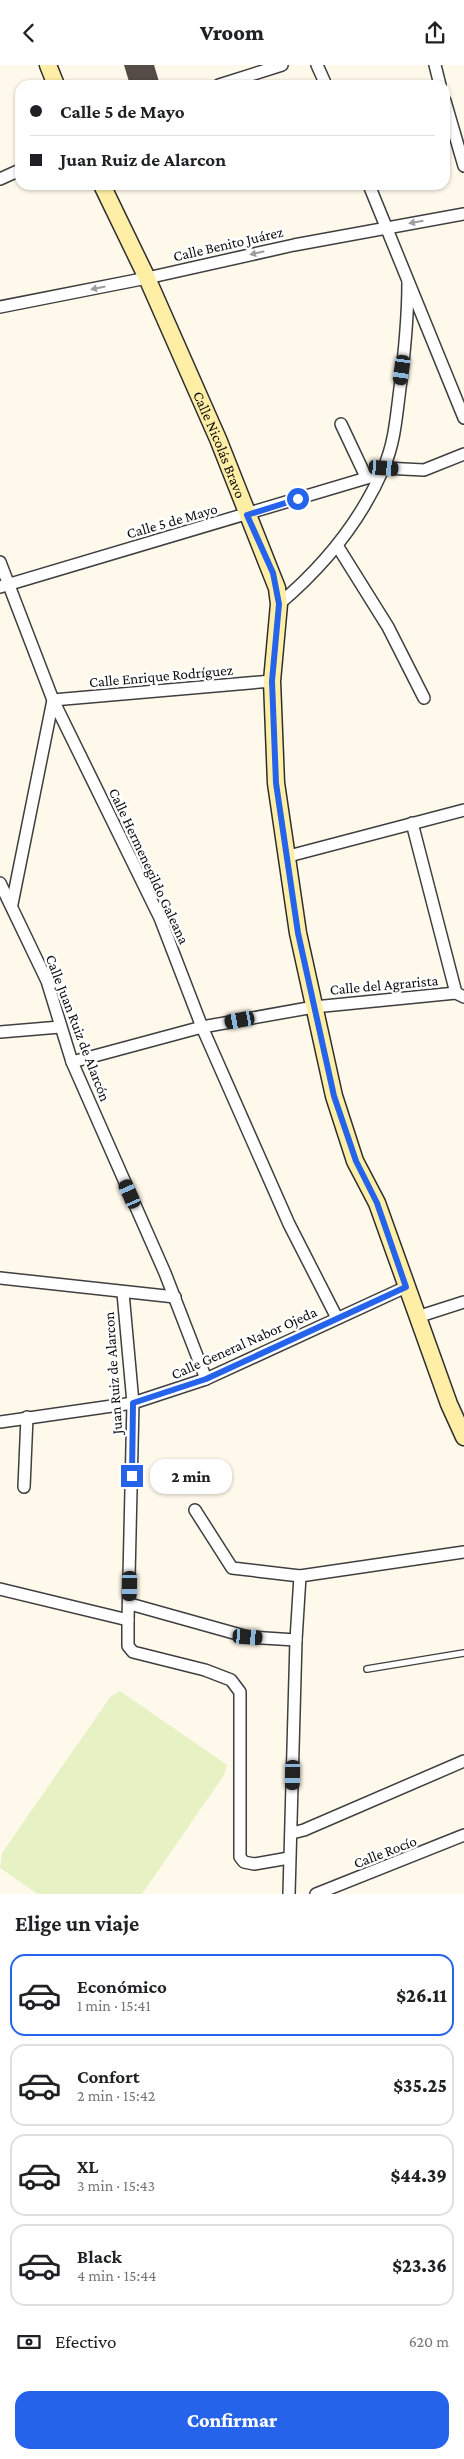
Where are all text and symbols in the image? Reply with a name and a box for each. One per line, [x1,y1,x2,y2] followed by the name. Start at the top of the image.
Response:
[15,19,43,47] icon: back
[421,19,449,47] icon: share
[200,20,264,45] text: Vroom
[60,101,185,122] text: Calle 5 de Mayo
[60,149,226,170] text: Juan Ruiz de Alarcon
[408,219,424,227] one-way arrow
[172,224,285,265] street label: Calle Benito Juárez
[249,249,264,257] one-way arrow
[89,285,105,293] one-way arrow
[392,354,411,386] car
[190,389,249,500] street label: Calle Nicolás Bravo
[368,459,399,477] car
[287,488,309,510] route start
[125,500,220,543] street label: Calle 5 de Mayo
[88,662,234,691] street label: Calle Enrique Rodríguez
[105,785,192,947] street label: Calle Hermenegildo Galeana
[42,952,113,1104] street label: Calle Juan Ruiz de Alarcón
[329,972,439,999] street label: Calle del Agrarista
[223,1010,256,1030] car
[117,1177,142,1211] car
[169,1304,320,1383] street label: Calle General Nabor Ojeda
[101,1311,126,1437] street label: Juan Ruiz de Alarcon
[150,1459,232,1493] callout: 2 min
[121,1465,143,1487] route end
[171,1468,211,1485] text: 2 min
[122,1571,137,1601] car
[232,1628,263,1646] car
[285,1760,300,1790] car
[351,1833,419,1871] street label: Calle Rocío
[15,1911,139,1936] text: Elige un viaje
[17,1973,62,2018] icon: car
[77,1976,167,1997] text: Económico
[396,1985,447,2006] text: $26.11
[77,1997,151,2014] text: 1 min · 15:41
[17,2063,62,2108] icon: car
[77,2066,140,2087] text: Confort
[393,2075,447,2096] text: $35.25
[77,2087,155,2104] text: 2 min · 15:42
[17,2153,62,2198] icon: car
[77,2156,99,2177] text: XL
[391,2165,447,2186] text: $44.39
[77,2177,155,2194] text: 3 min · 15:43
[17,2243,62,2288] icon: car
[77,2246,122,2267] text: Black
[392,2255,447,2276] text: $23.36
[77,2267,157,2284] text: 4 min · 15:44
[15,2328,43,2356] icon: cash
[55,2331,116,2352] text: Efectivo
[409,2333,449,2350] text: 620 m
[15,2391,449,2449] button: Confirmar

